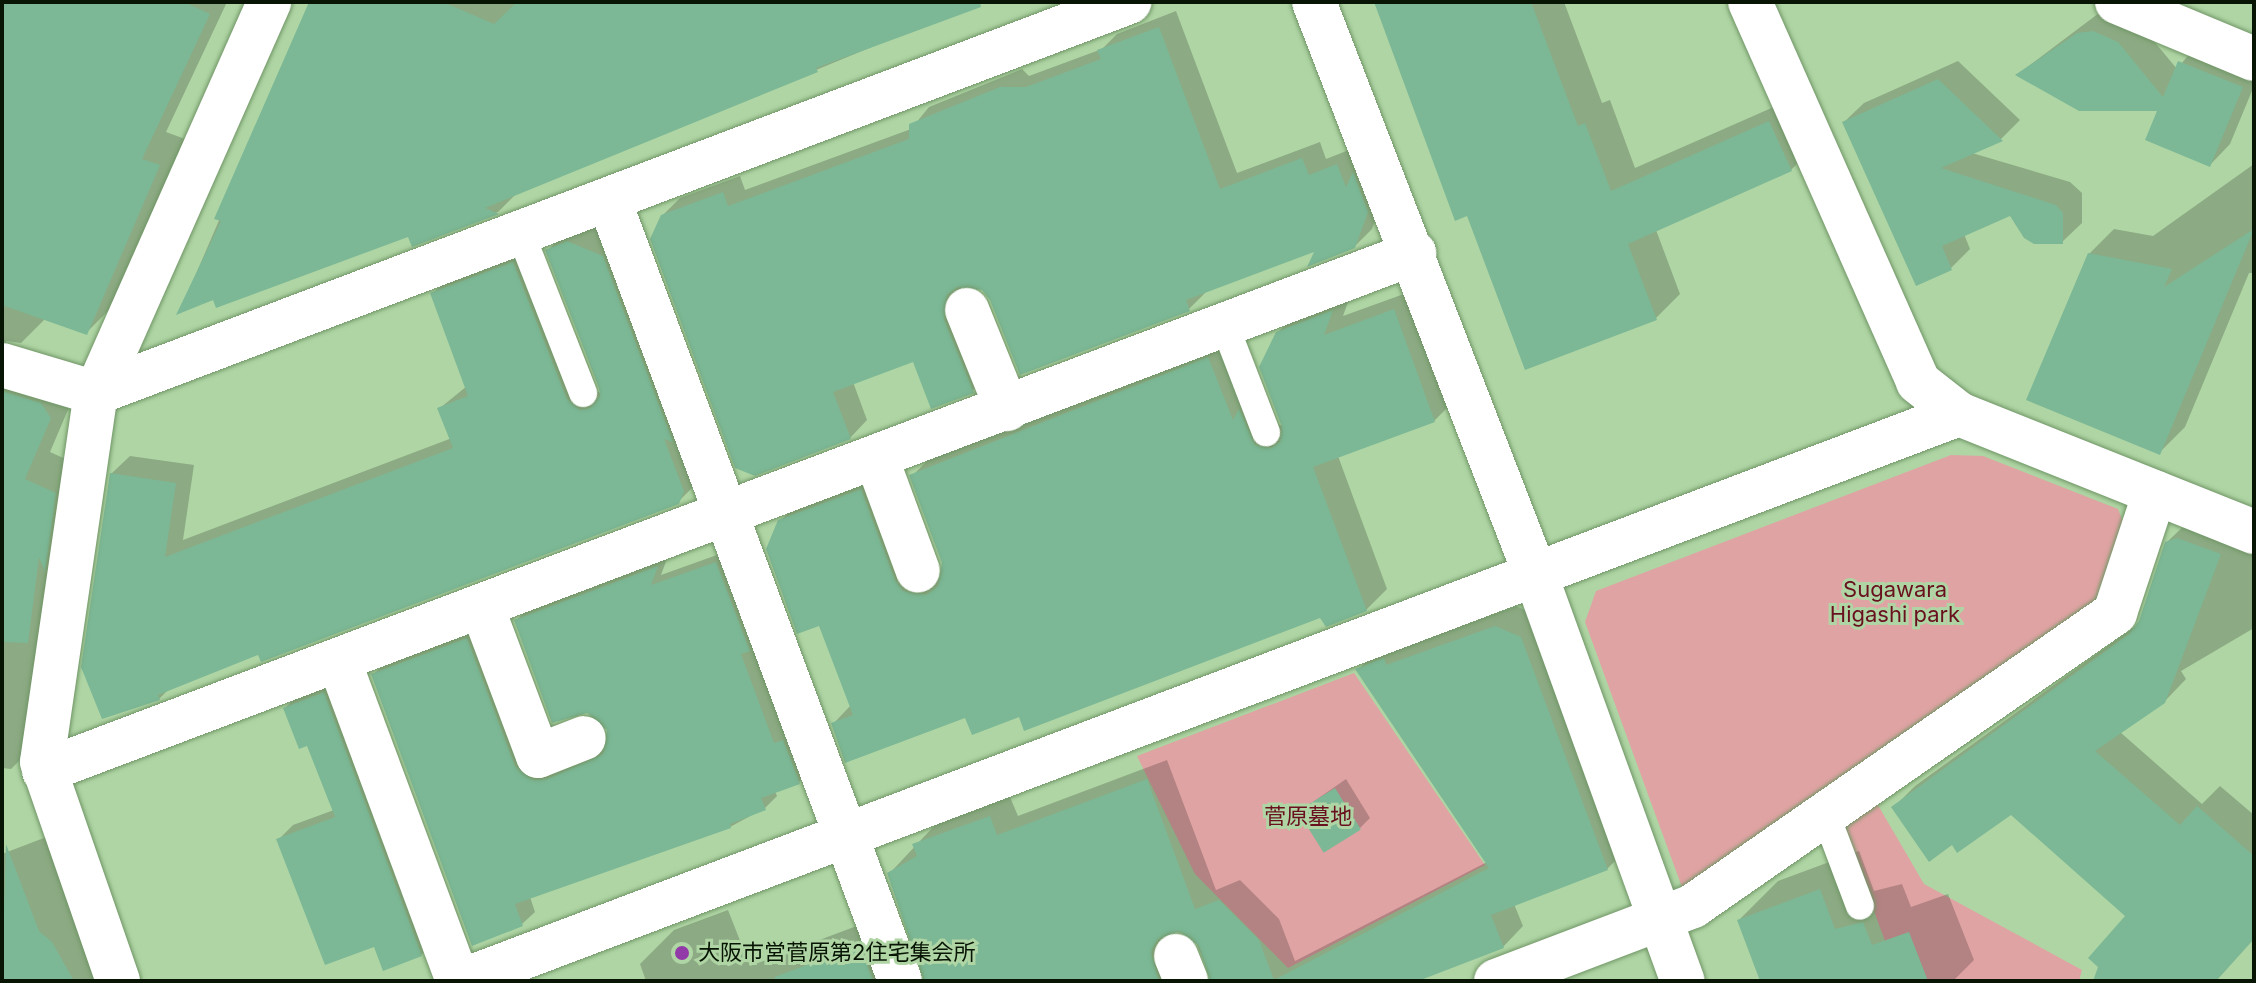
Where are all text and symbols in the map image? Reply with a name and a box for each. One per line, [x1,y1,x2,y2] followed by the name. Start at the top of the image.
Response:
[1830,576,1960,628] park label: Sugawara Higashi park
[1264,804,1352,830] park label: 菅原墓地
[698,940,975,966] place label: 大阪市営菅原第2住宅集会所
[673,944,691,962] marker: 大阪市営菅原第2住宅集会所

